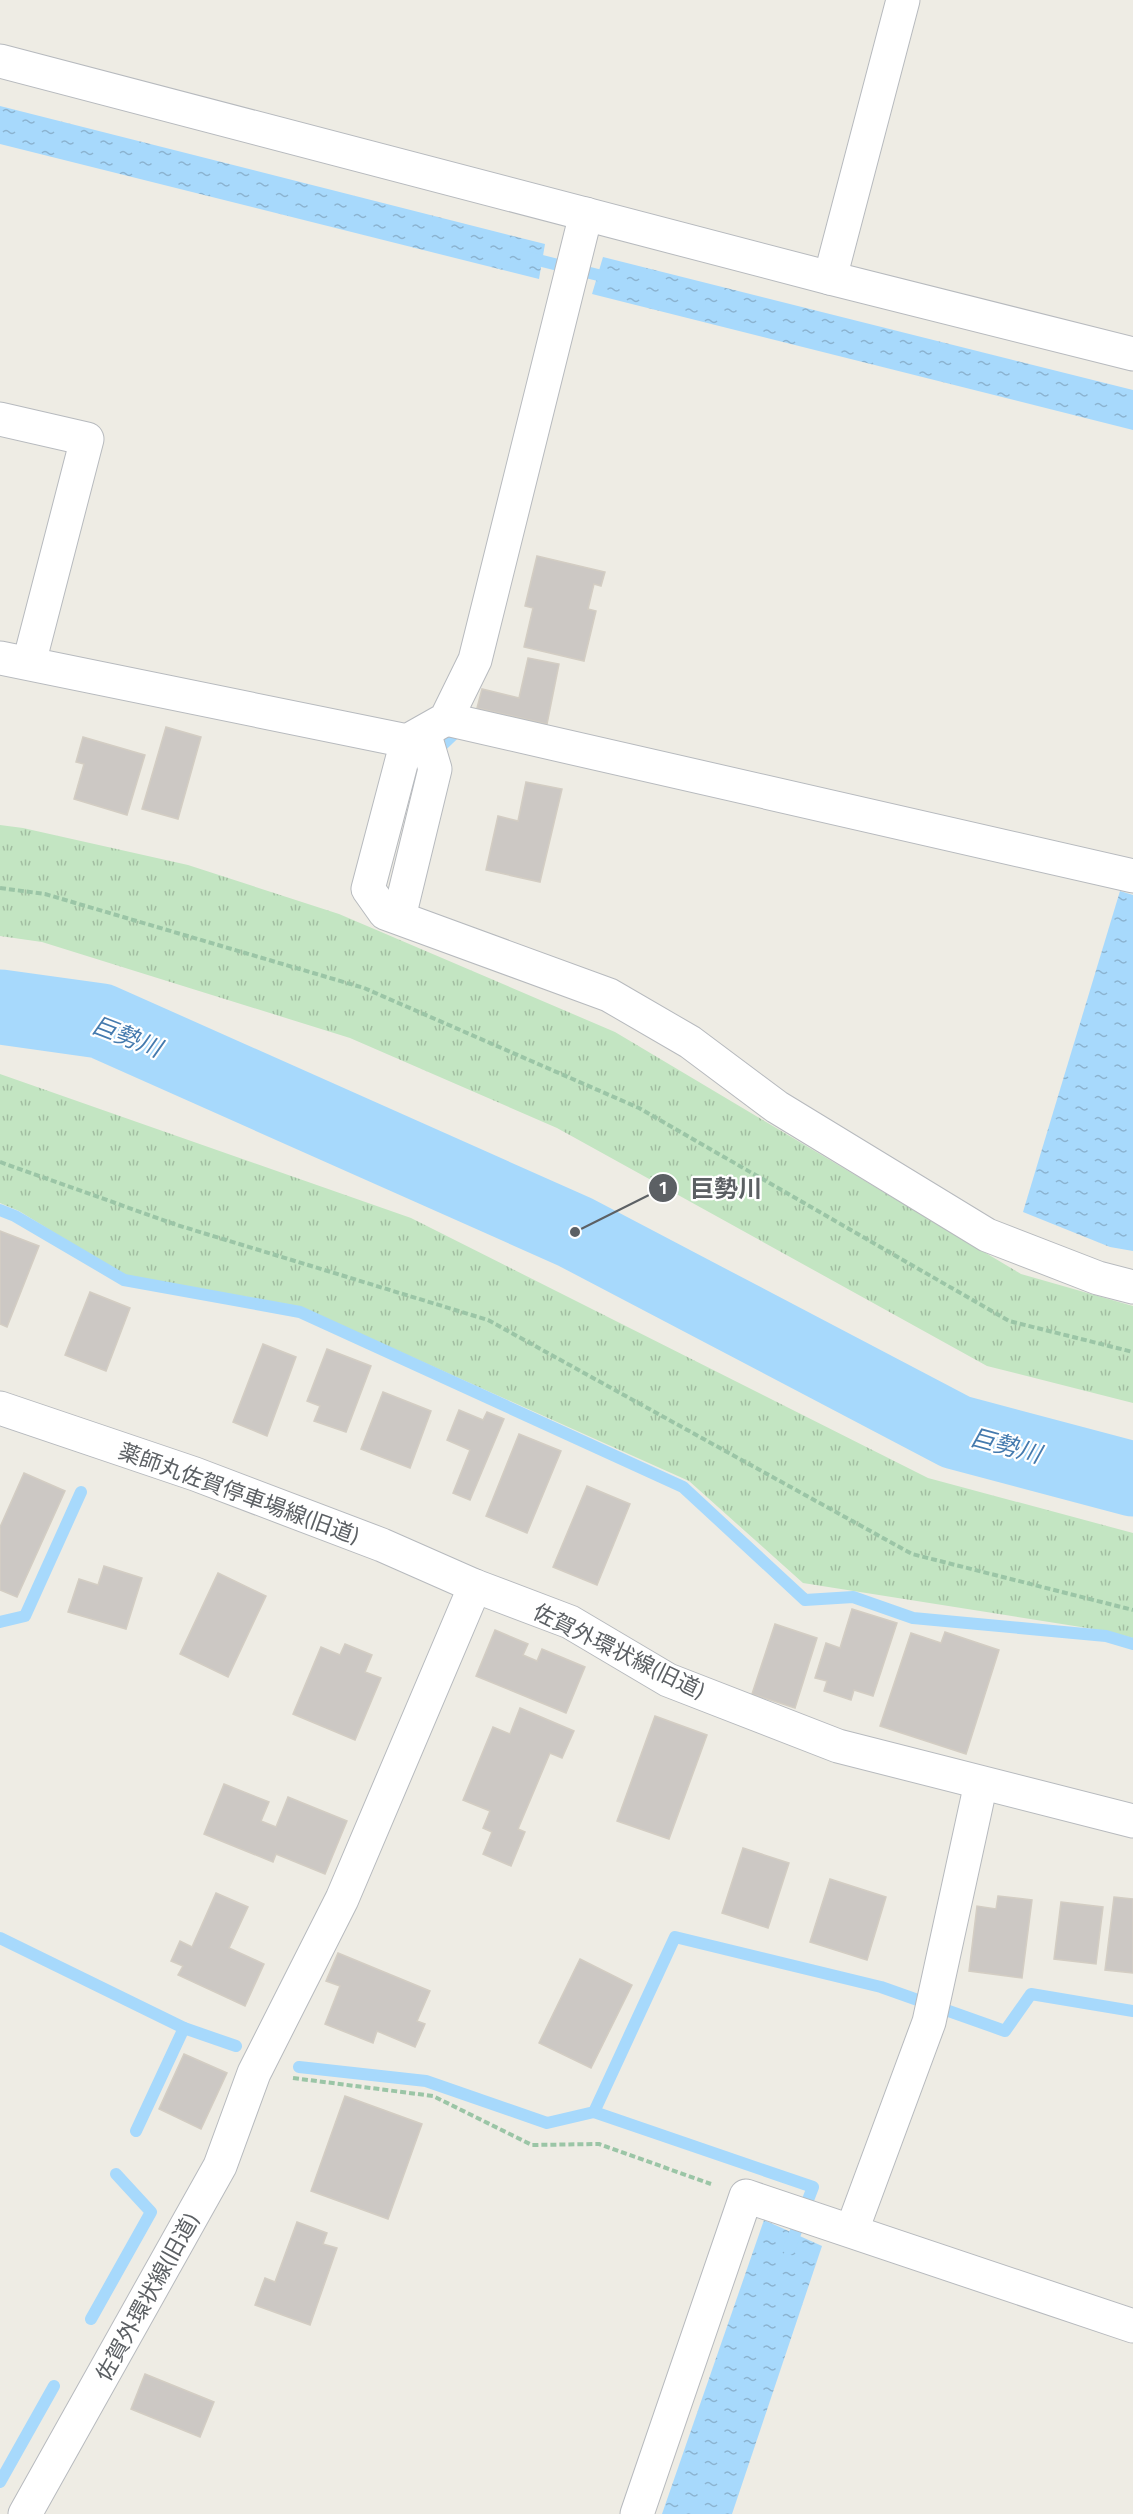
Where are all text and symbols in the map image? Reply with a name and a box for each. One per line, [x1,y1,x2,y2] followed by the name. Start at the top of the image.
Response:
[87,1006,170,1067] water label: 巨勢川
[648,1167,774,1209] callout: 巨勢川
[690,1170,762,1206] text: 巨勢川
[658,1174,668,1201] text: 1
[967,1418,1048,1472] water label: 巨勢川
[114,1434,364,1552] street label: 薬師丸佐賀停車場線(旧道)
[527,1595,711,1707] street label: 佐賀外環状線(旧道)
[87,2207,207,2387] street label: 佐賀外環状線(旧道)

